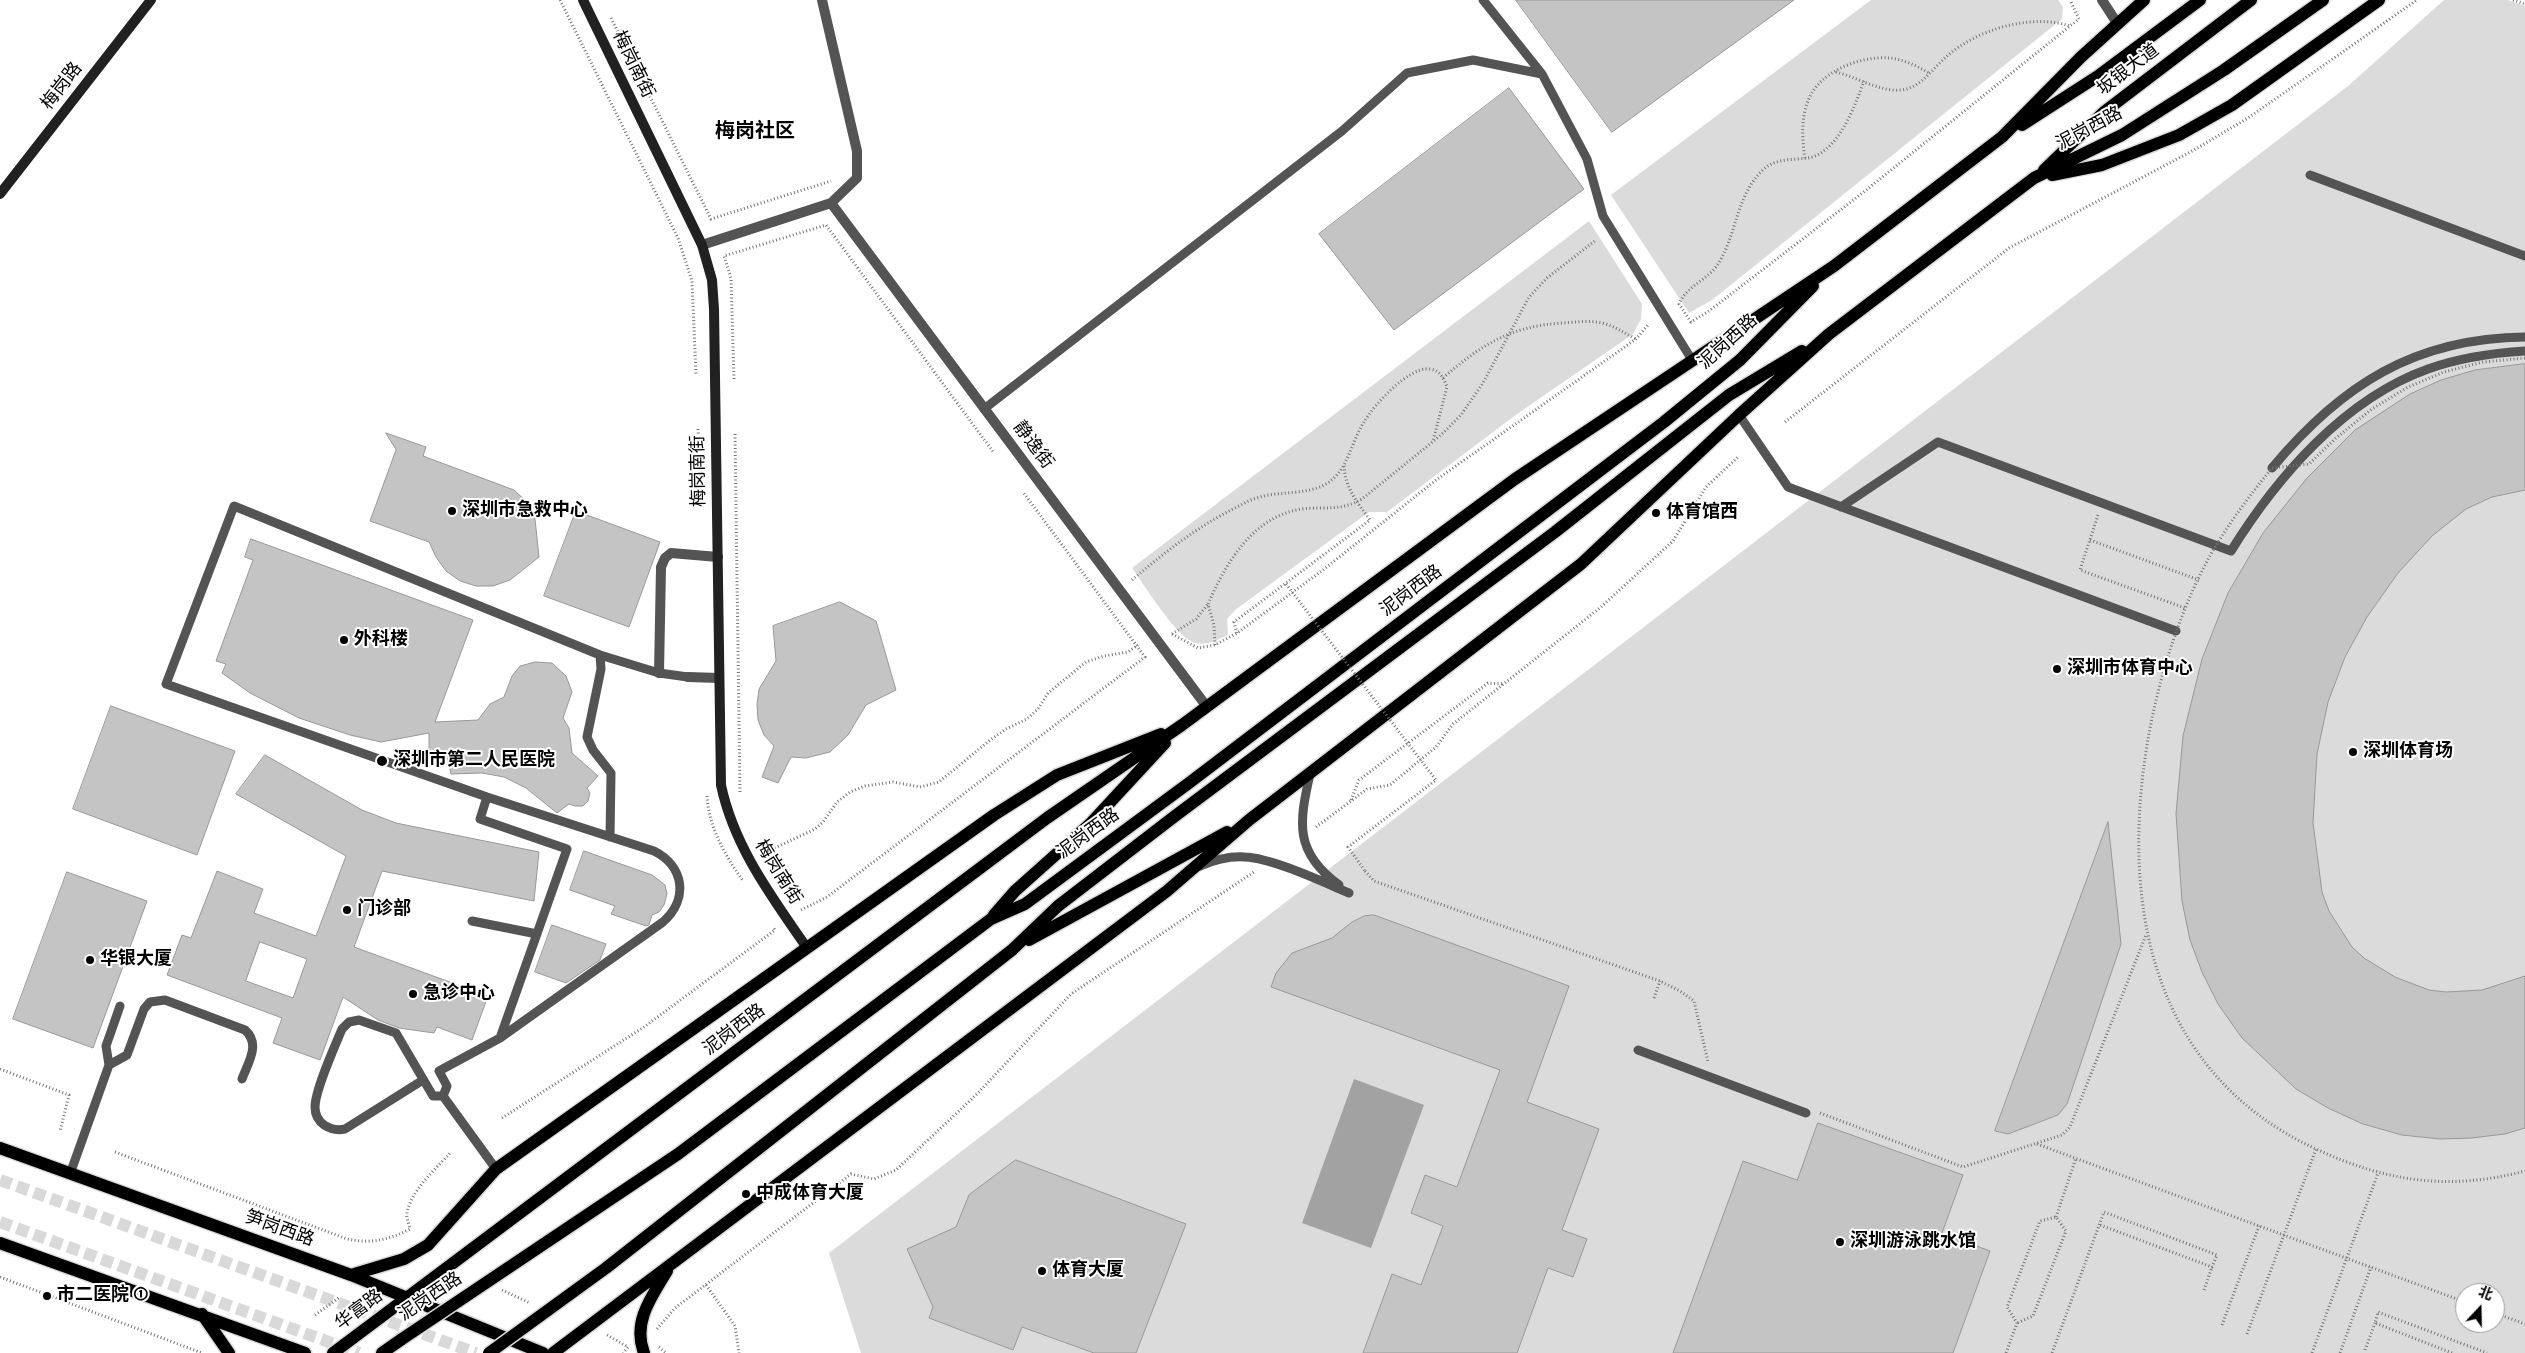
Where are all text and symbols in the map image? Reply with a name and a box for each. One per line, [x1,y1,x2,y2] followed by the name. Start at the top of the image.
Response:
[607,28,657,102] street label: 梅岗南街
[2094,41,2164,101] street label: 坂银大道
[38,59,88,115] street label: 梅岗路
[2053,104,2127,156] street label: 泥岗西路
[715,121,795,145] district label: 梅岗社区
[1695,311,1763,375] street label: 泥岗西路
[1007,418,1057,474] street label: 静逸街
[689,435,711,507] street label: 梅岗南街
[462,500,588,522] place label: 深圳市急救中心
[1666,502,1738,524] place label: 体育馆西
[446,505,458,517] marker: 深圳市急救中心
[1650,507,1662,519] marker: 体育馆西
[1377,562,1447,622] street label: 泥岗西路
[354,629,408,651] place label: 外科楼
[338,634,350,646] marker: 外科楼
[2067,658,2193,680] place label: 深圳市体育中心
[2051,663,2063,675] marker: 深圳市体育中心
[2363,741,2453,763] place label: 深圳体育场
[2347,746,2359,758] marker: 深圳体育场
[393,750,555,772] place label: 深圳市第二人民医院
[375,754,389,768] marker: 深圳市第二人民医院
[1054,805,1124,865] street label: 泥岗西路
[749,837,805,909] street label: 梅岗南街
[357,899,411,921] place label: 门诊部
[341,904,353,916] marker: 门诊部
[100,949,172,971] place label: 华银大厦
[84,954,96,966] marker: 华银大厦
[423,983,495,1005] place label: 急诊中心
[407,988,419,1000] marker: 急诊中心
[700,1001,770,1061] street label: 泥岗西路
[756,1183,864,1205] place label: 中成体育大厦
[740,1188,752,1200] marker: 中成体育大厦
[241,1208,317,1252] street label: 笋岗西路
[1850,1231,1976,1253] place label: 深圳游泳跳水馆
[1834,1236,1846,1248] marker: 深圳游泳跳水馆
[1052,1260,1124,1282] place label: 体育大厦
[1036,1265,1048,1277] marker: 体育大厦
[395,1269,467,1327] street label: 泥岗西路
[2455,1283,2505,1333] north arrow
[2476,1284,2495,1305] text: 北
[57,1285,148,1307] place label: 市二医院 ①
[332,1286,388,1336] street label: 华富路
[41,1290,53,1302] marker: 市二医院 ①

